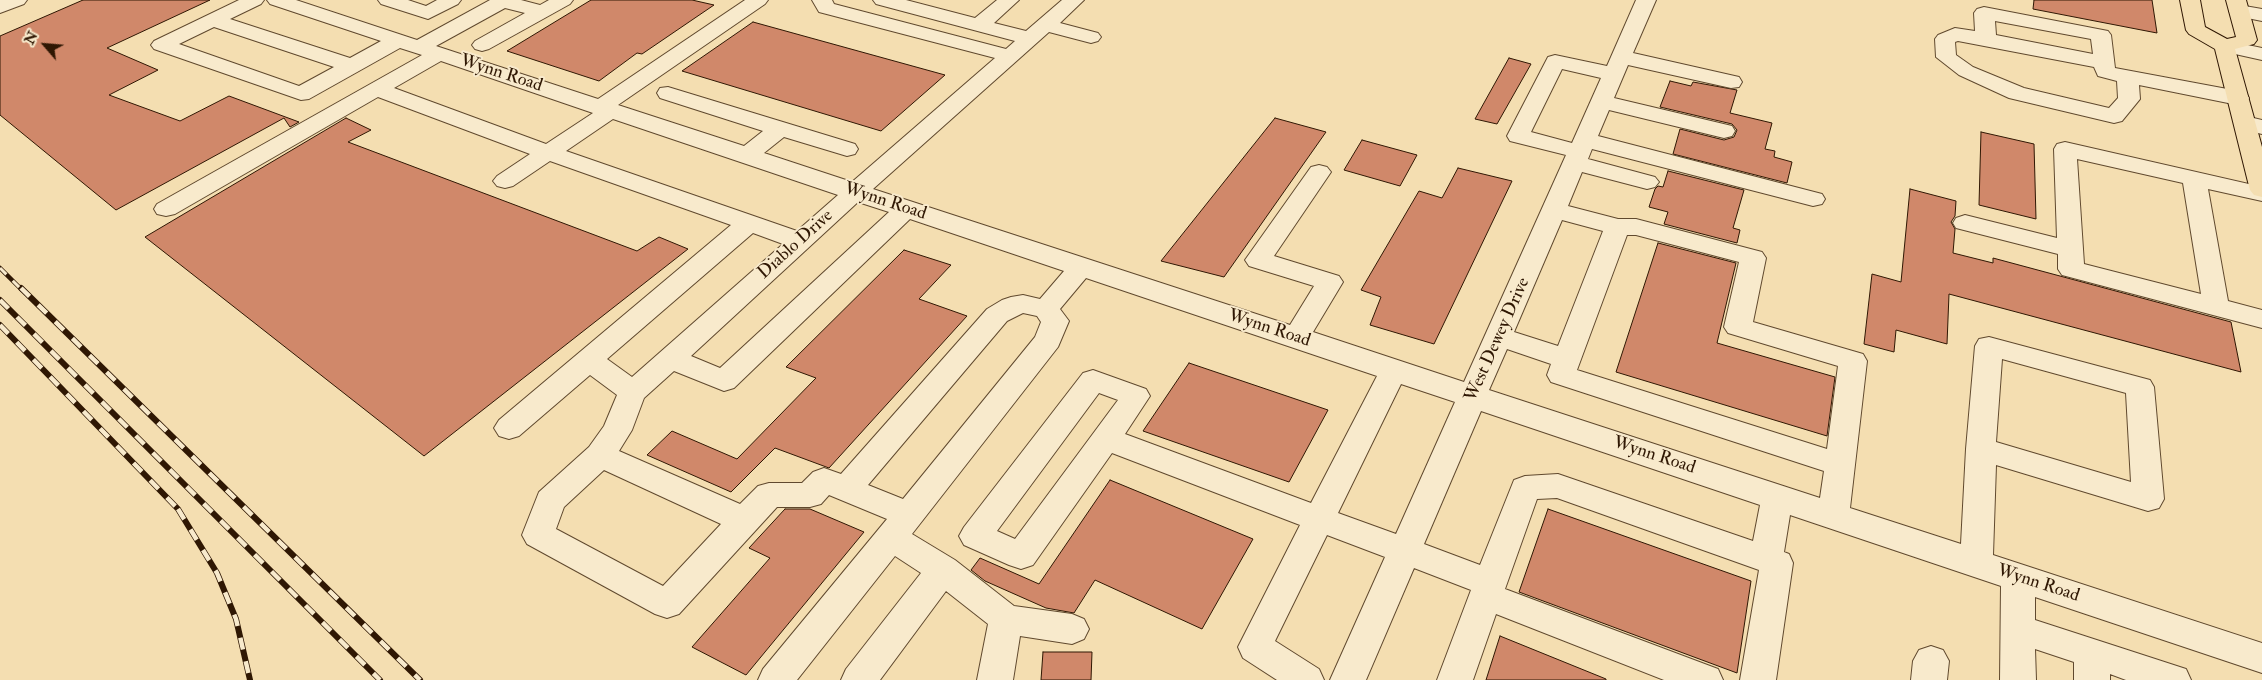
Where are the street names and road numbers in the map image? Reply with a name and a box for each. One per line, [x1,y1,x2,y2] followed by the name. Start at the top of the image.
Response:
[457,51,545,97] street label: Wynn Road
[841,179,929,225] street label: Wynn Road
[754,206,838,284] street label: Diablo Drive
[1461,275,1535,405] street label: West Dewey Drive
[1225,306,1313,352] street label: Wynn Road
[1610,433,1698,479] street label: Wynn Road
[1994,561,2082,607] street label: Wynn Road

